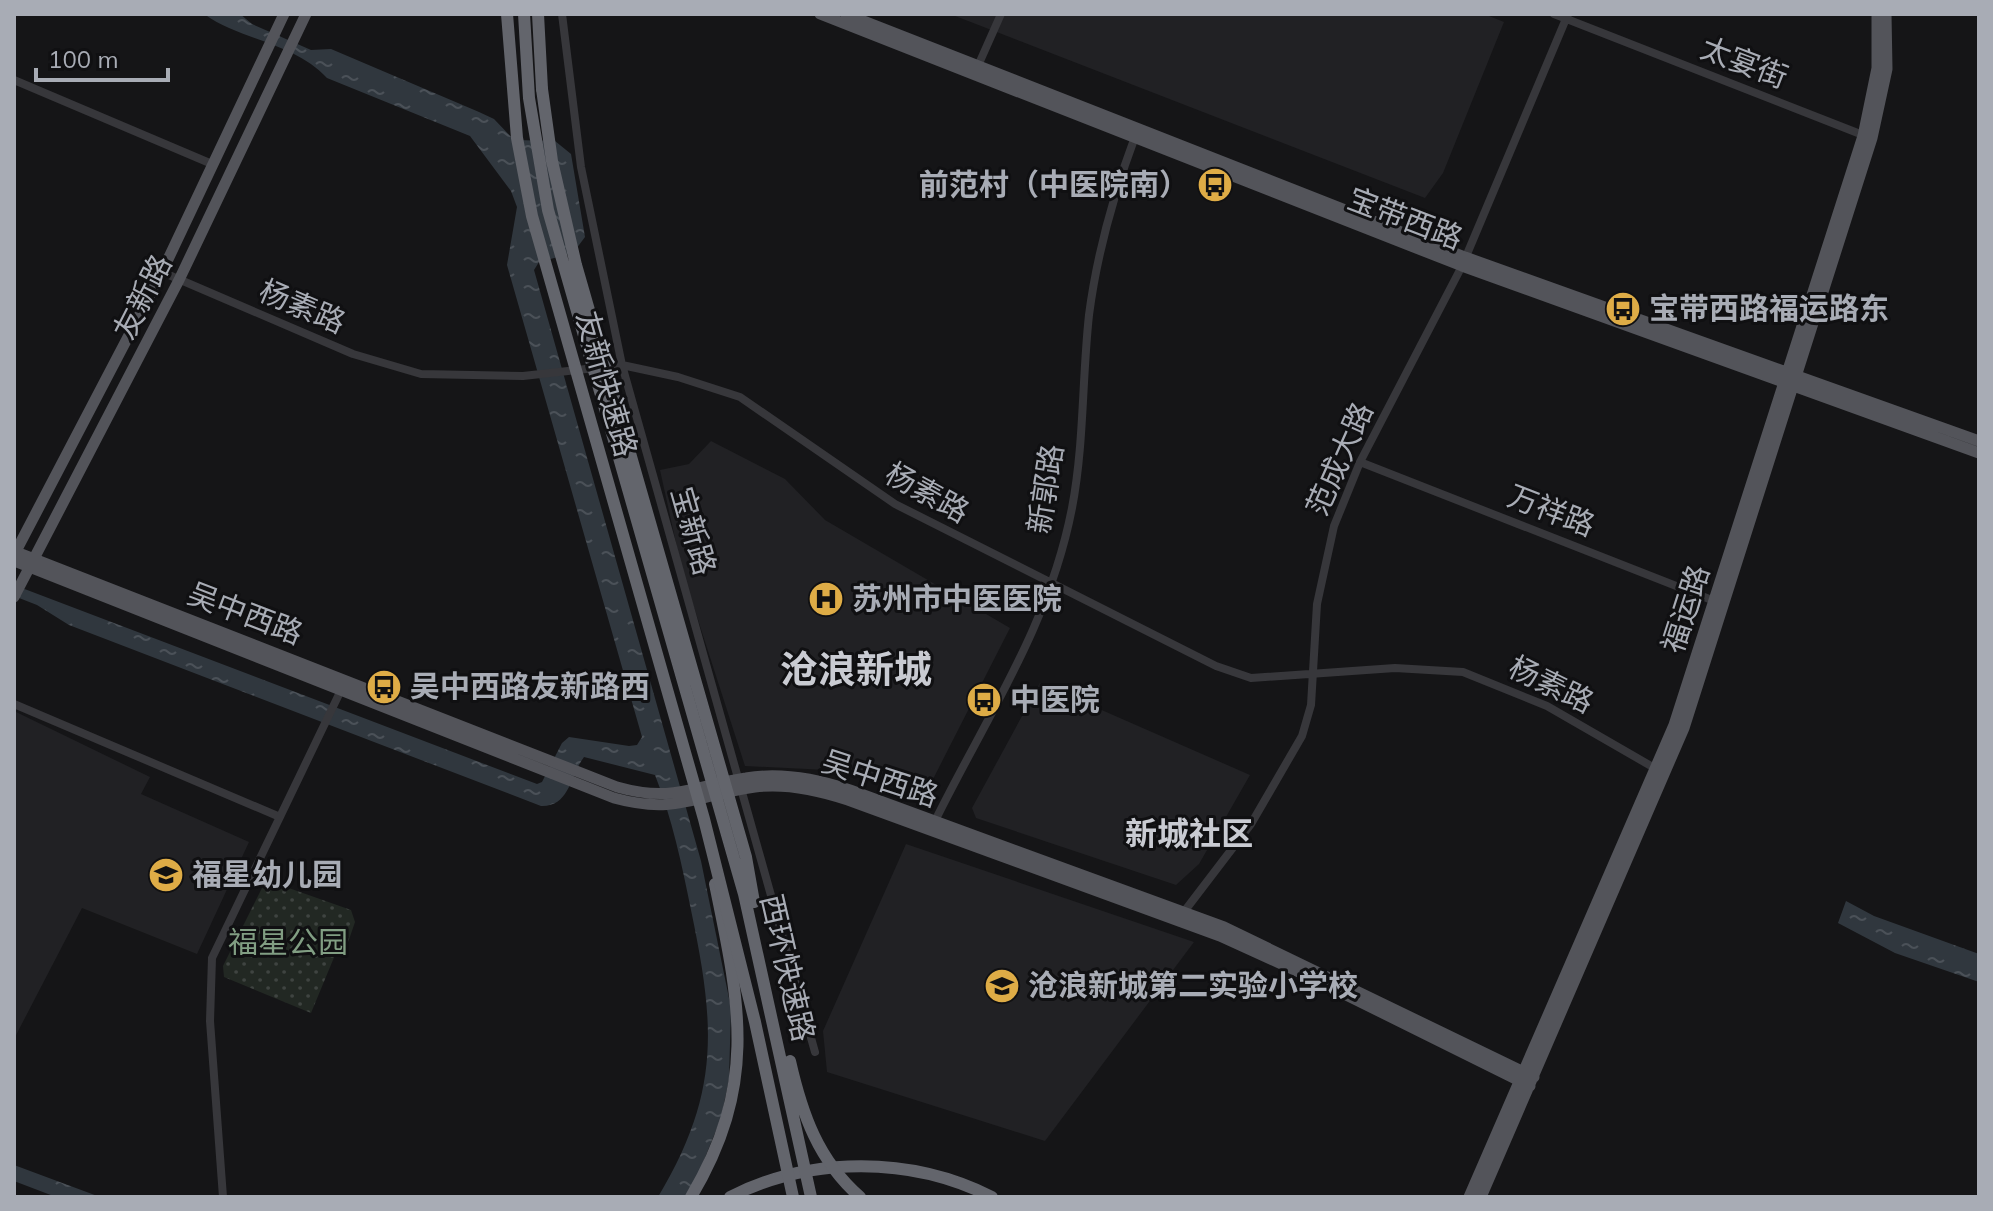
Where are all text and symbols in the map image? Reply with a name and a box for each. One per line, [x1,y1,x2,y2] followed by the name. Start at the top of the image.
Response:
[1696,28,1793,96] street label: 太宴街
[36,32,168,82] scale bar
[48,44,119,74] text: 100 m
[919,165,1189,203] place label: 前范村（中医院南）
[1196,166,1234,204] bus stop icon: 前范村（中医院南）
[1343,179,1468,257] street label: 宝带西路
[105,248,179,345] street label: 友新路
[254,271,351,341] street label: 杨素路
[1649,289,1889,327] place label: 宝带西路福运路东
[1604,290,1642,328] bus stop icon: 宝带西路福运路东
[568,306,646,461] street label: 友新快速路
[1297,396,1381,521] street label: 范成大路
[1019,441,1071,536] street label: 新郭路
[879,454,976,531] street label: 杨素路
[1503,476,1600,544] street label: 万祥路
[663,482,725,579] street label: 宝新路
[1653,560,1717,657] street label: 福运路
[183,574,308,652] street label: 吴中西路
[852,579,1062,617] place label: 苏州市中医医院
[807,580,845,618] hospital icon: 苏州市中医医院
[780,645,932,693] district label: 沧浪新城
[1503,647,1600,721] street label: 杨素路
[410,667,650,705] place label: 吴中西路友新路西
[365,668,403,706] bus stop icon: 吴中西路友新路西
[1010,680,1100,718] place label: 中医院
[965,681,1003,719] bus stop icon: 中医院
[817,741,943,815] street label: 吴中西路
[1125,813,1253,853] district label: 新城社区
[192,855,342,893] place label: 福星幼儿园
[147,856,185,894] school or university icon: 福星幼儿园
[753,890,823,1045] street label: 西环快速路
[228,923,348,961] park label: 福星公园
[1028,966,1358,1004] place label: 沧浪新城第二实验小学校
[983,967,1021,1005] school or university icon: 沧浪新城第二实验小学校

